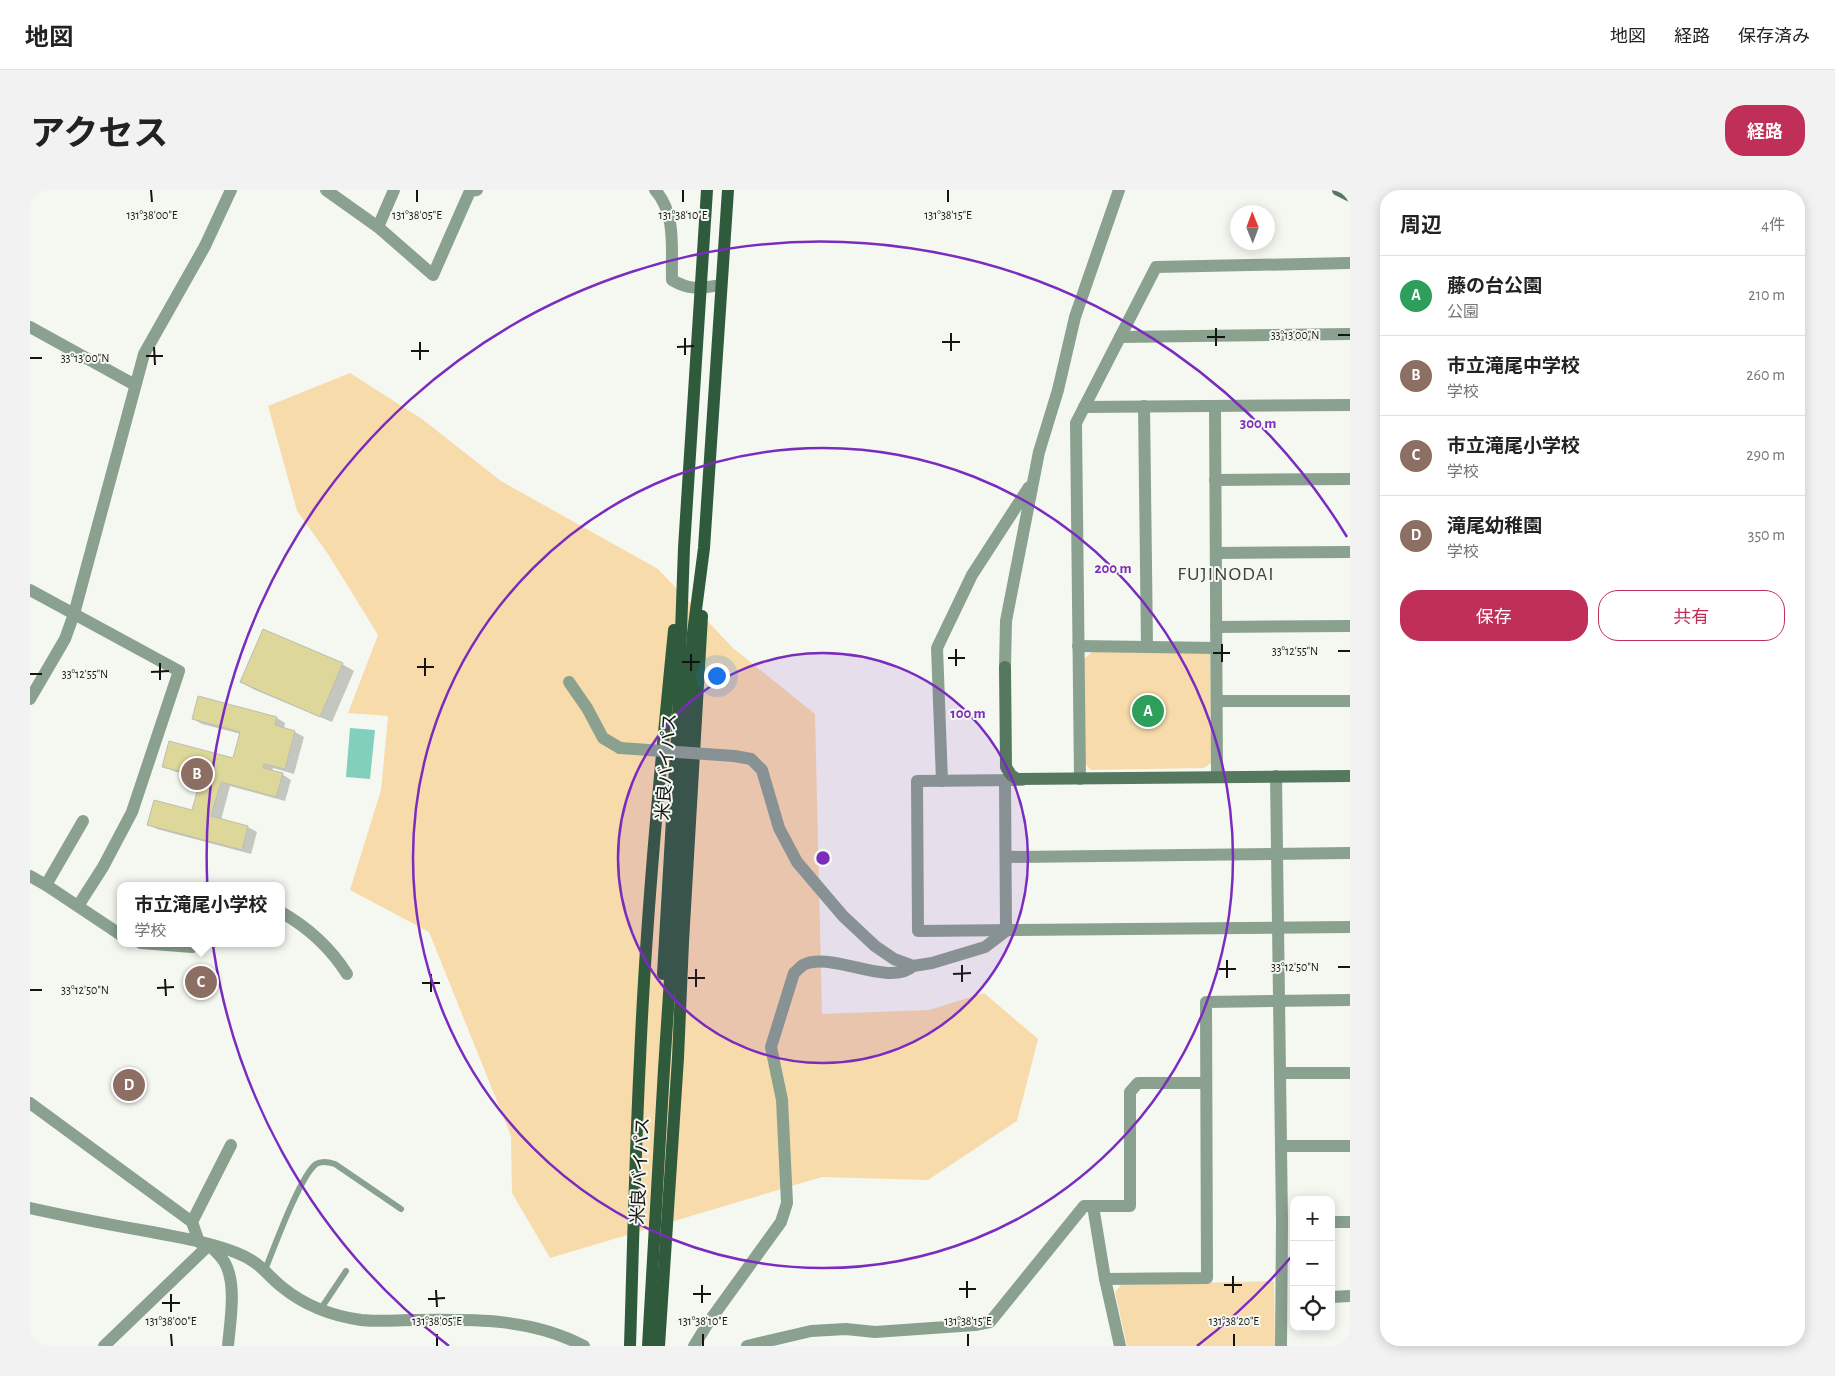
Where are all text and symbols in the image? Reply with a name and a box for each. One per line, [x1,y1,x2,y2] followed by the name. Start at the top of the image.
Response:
[25,26,73,50] text: 地図
[1610,28,1646,46] text: 地図
[1674,28,1710,46] text: 経路
[1738,28,1810,46] text: 保存済み
[1725,105,1805,156] button: 経路
[30,117,168,152] text: アクセス
[1230,205,1275,250] north arrow
[126,209,178,221] text: 131°38'00"E
[392,209,442,221] text: 131°38'05"E
[659,209,708,221] text: 131°38'10"E
[924,209,972,221] text: 131°38'15"E
[1400,215,1442,236] text: 周辺
[1761,217,1785,233] text: 4件
[1447,277,1542,296] text: 藤の台公園
[1411,287,1421,303] text: A
[1748,287,1785,303] text: 210 m
[1447,304,1479,320] text: 公園
[1271,329,1319,341] text: 33°13'00"N
[61,352,109,364] text: 33°13'00"N
[1447,357,1580,376] text: 市立滝尾中学校
[1411,367,1421,383] text: B
[1746,367,1785,383] text: 260 m
[1447,384,1479,400] text: 学校
[1240,416,1276,431] text: 300 m
[1447,437,1580,456] text: 市立滝尾小学校
[1412,447,1420,463] text: C
[1746,447,1785,463] text: 290 m
[1447,464,1479,480] text: 学校
[1447,517,1542,536] text: 滝尾幼稚園
[1411,527,1421,543] text: D
[1748,527,1785,543] text: 350 m
[1447,544,1479,560] text: 学校
[1094,561,1132,576] text: 200 m
[1177,564,1275,584] district label: FUJINODAI
[1400,590,1588,641] button: 保存
[1598,590,1785,641] button: 共有
[1272,645,1318,657] text: 33°12'55"N
[704,663,730,689] your location
[62,668,108,680] text: 33°12'55"N
[1132,692,1164,730] pin: A
[950,706,986,721] text: 100 m
[653,713,680,821] street label: 米良バイパス
[181,755,213,793] pin: B
[814,849,832,867] centre of rings
[117,882,285,947] popup
[134,896,268,915] text: 市立滝尾小学校
[134,923,167,939] text: 学校
[1271,961,1319,973] text: 33°12'50"N
[185,963,217,1001] pin: C
[61,984,109,996] text: 33°12'50"N
[113,1066,145,1104] pin: D
[628,1117,653,1225] street label: 米良バイパス
[1290,1196,1335,1331] map controls
[1290,1196,1335,1241] button: +
[1290,1241,1335,1286] button: −
[1290,1286,1335,1331] button: locate
[145,1315,197,1327] text: 131°38'00"E
[412,1315,462,1327] text: 131°38'05"E
[679,1315,728,1327] text: 131°38'10"E
[944,1315,992,1327] text: 131°38'15"E
[1209,1315,1259,1327] text: 131°38'20"E

